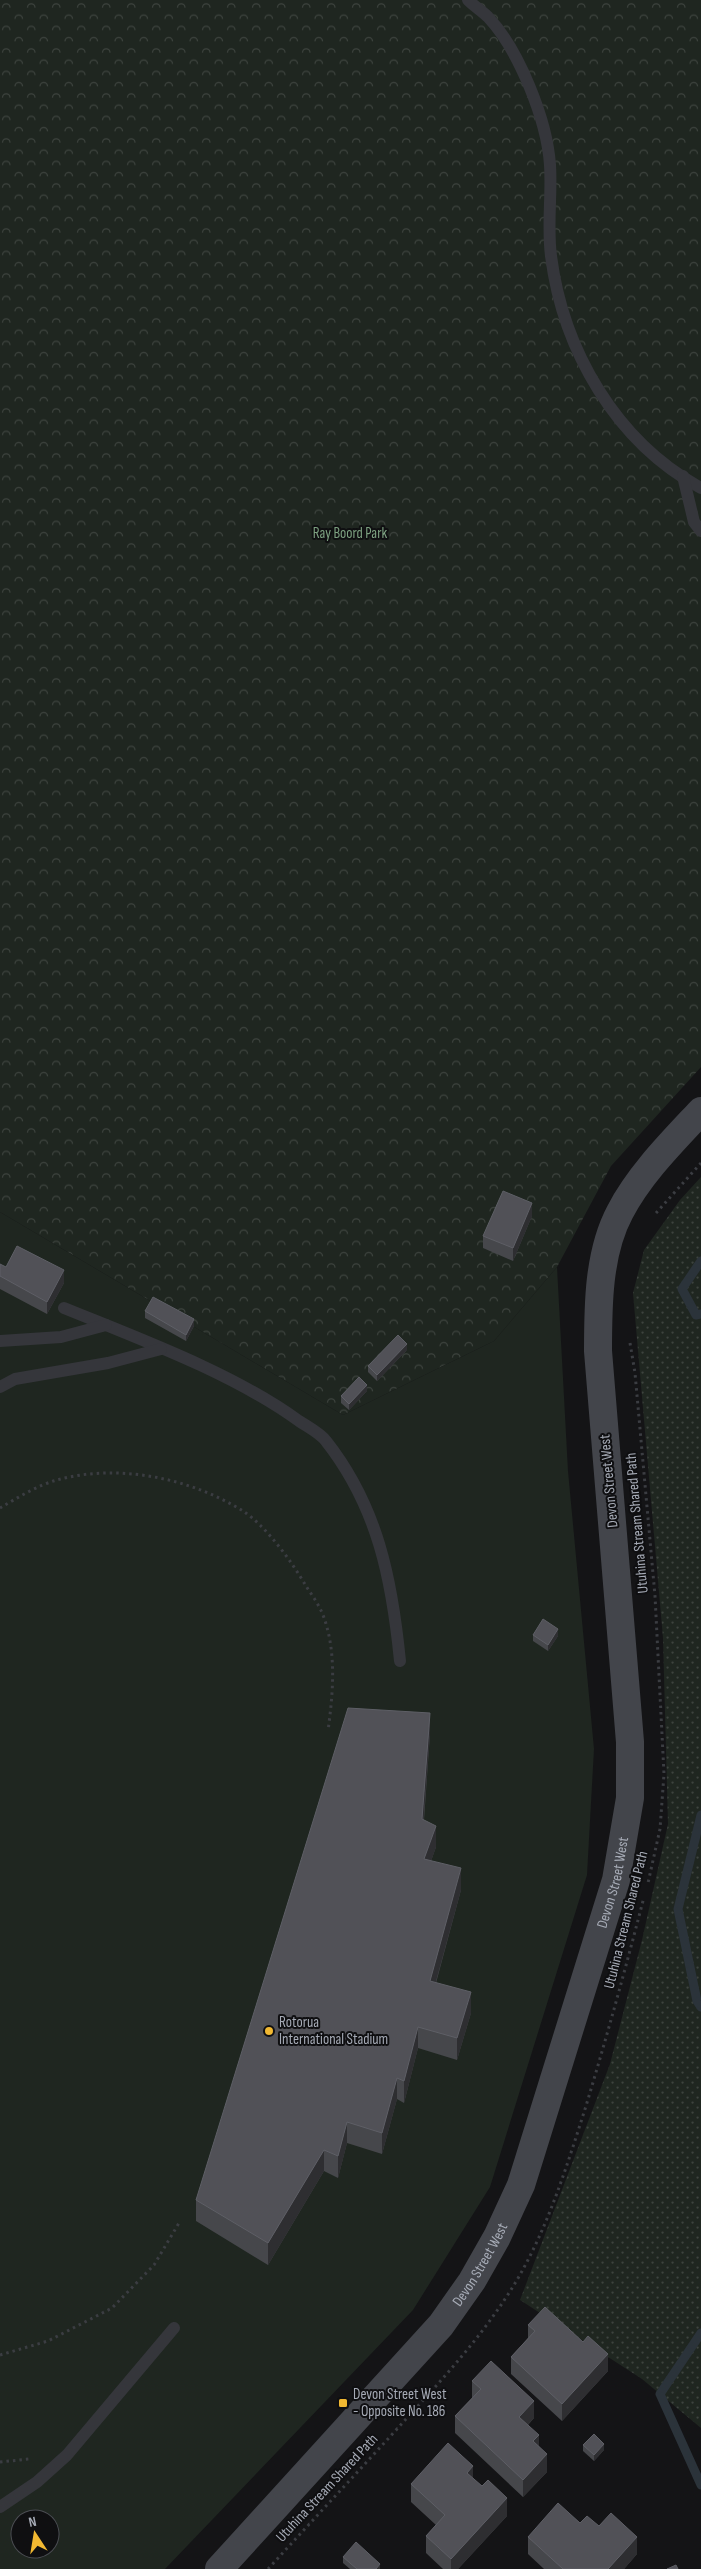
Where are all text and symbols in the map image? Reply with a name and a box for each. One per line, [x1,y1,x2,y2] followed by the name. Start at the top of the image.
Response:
[313,524,387,543] park label: Ray Boord Park
[595,1433,623,1528] street label: Devon Street West
[621,1452,653,1594] street label: Utuhina Stream Shared Path
[592,1835,633,1930] street label: Devon Street West
[600,1849,652,1991] street label: Utuhina Stream Shared Path
[279,2013,388,2049] place label: Rotorua International Stadium
[263,2025,275,2037] marker: Rotorua International Stadium
[448,2219,512,2310] street label: Devon Street West
[353,2385,447,2421] place label: Devon Street West - Opposite No. 186
[337,2397,349,2409] marker: Devon Street West - Opposite No. 186
[272,2430,382,2546] street label: Utuhina Stream Shared Path
[10,2509,60,2559] north arrow
[27,2513,38,2531] text: N

